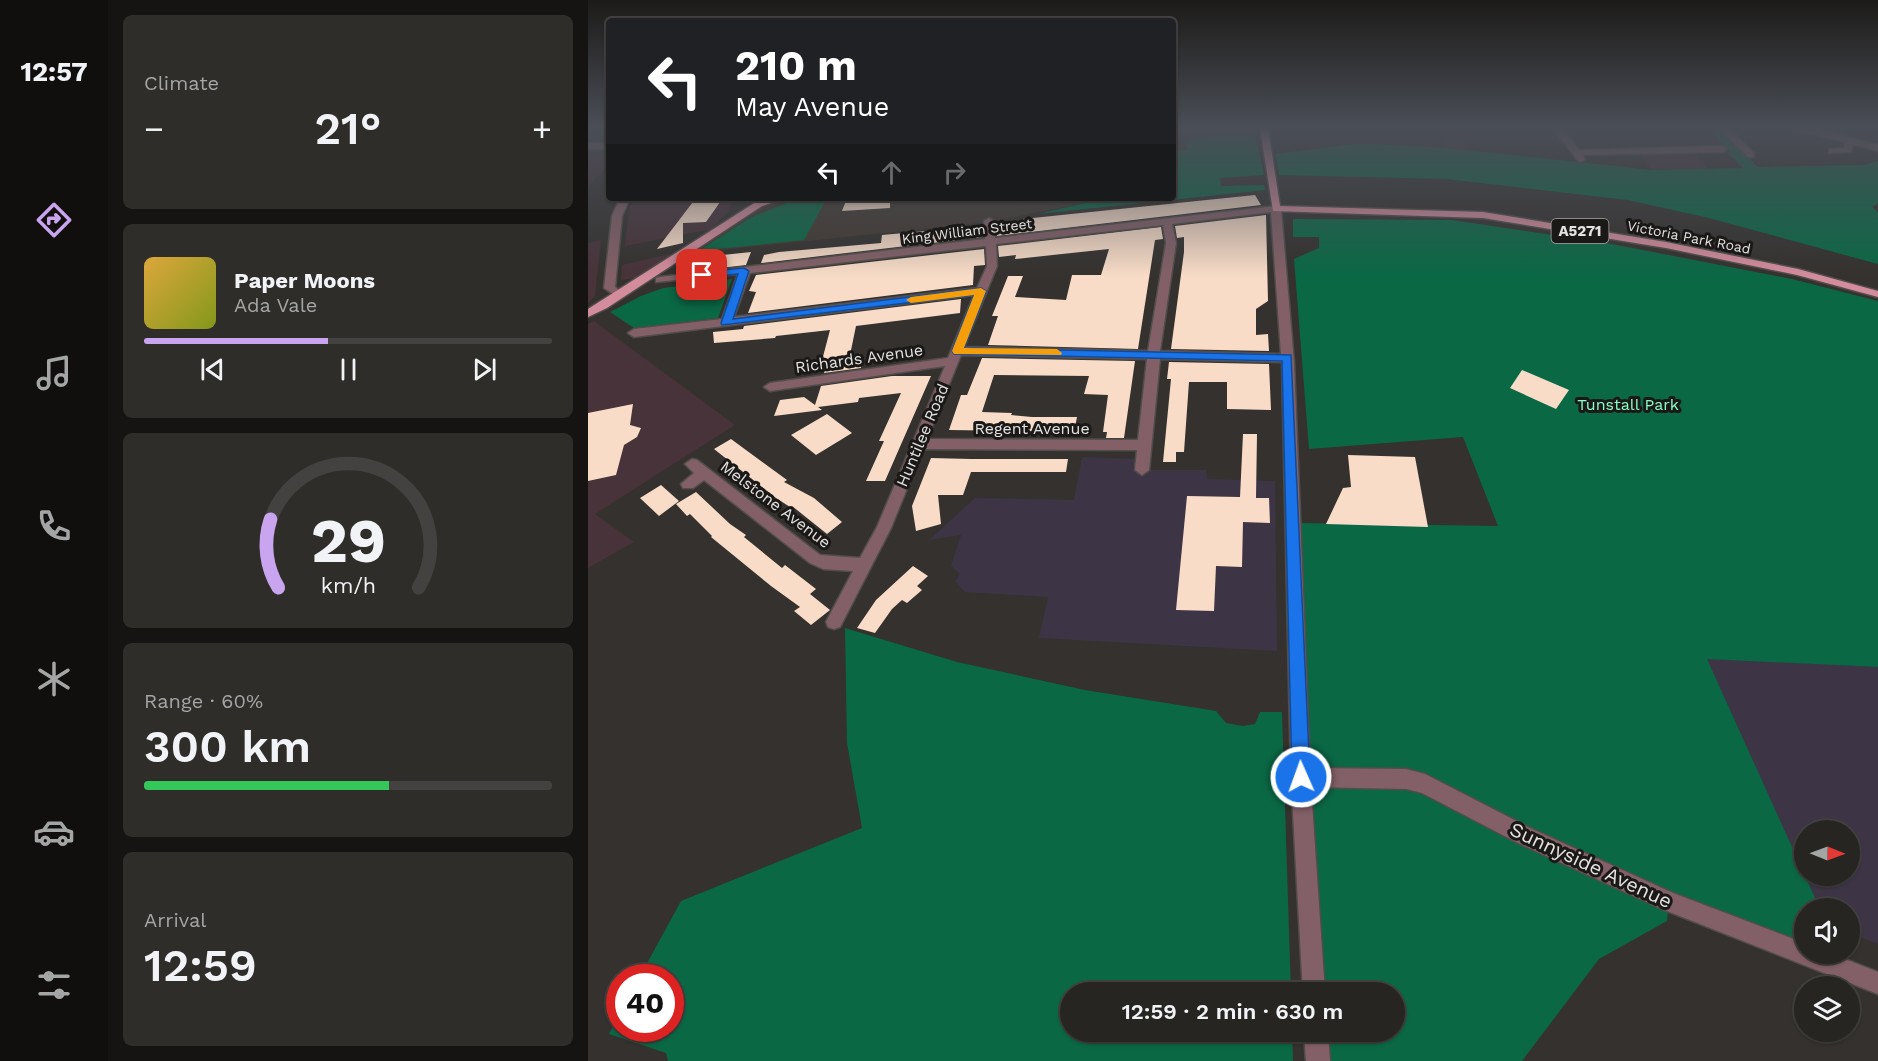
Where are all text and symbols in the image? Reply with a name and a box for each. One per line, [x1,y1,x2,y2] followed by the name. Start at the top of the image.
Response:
[735,41,857,90] text: 210 m
[636,42,714,120] icon: left
[20,56,88,88] text: 12:57
[144,71,219,95] text: Climate
[735,91,889,123] text: May Avenue
[314,102,382,155] text: 21°
[144,109,164,148] text: −
[532,109,552,148] text: +
[812,156,845,189] icon: left
[875,156,908,189] icon: ahead
[938,156,971,189] icon: right
[33,199,75,241] icon: directions
[901,215,1033,247] street label: King William Street
[1626,217,1752,257] street label: Victoria Park Road
[1552,219,1608,243] road number: A5271
[676,249,727,300] pin
[685,258,718,291] icon: arrive
[234,268,375,293] text: Paper Moons
[234,293,317,317] text: Ada Vale
[794,340,924,377] street label: Richards Avenue
[33,352,75,394] icon: music
[196,353,229,386] icon: previous
[332,353,365,386] icon: pause
[468,353,501,386] icon: next
[892,381,953,490] street label: Huntilee Road
[1577,395,1679,414] park label: Tunstall Park
[974,419,1090,438] street label: Regent Avenue
[717,457,835,552] street label: Melstone Avenue
[310,504,386,577] text: 29
[33,505,75,547] icon: phone
[320,573,376,598] text: km/h
[33,658,75,700] icon: climate
[144,689,263,713] text: Range · 60%
[144,720,311,773] text: 300 km
[1269,745,1333,809] position arrow
[33,811,75,853] icon: car
[1506,817,1676,913] street label: Sunnyside Avenue
[1794,820,1860,886] north arrow
[1794,820,1860,1042] map controls
[1794,898,1860,964] button: sound
[144,908,206,932] text: Arrival
[144,939,257,992] text: 12:59
[33,964,75,1006] icon: filters
[606,964,684,1042] speed limit sign: 40
[1794,976,1860,1042] button: layers
[1122,999,1343,1024] text: 12:59 · 2 min · 630 m

